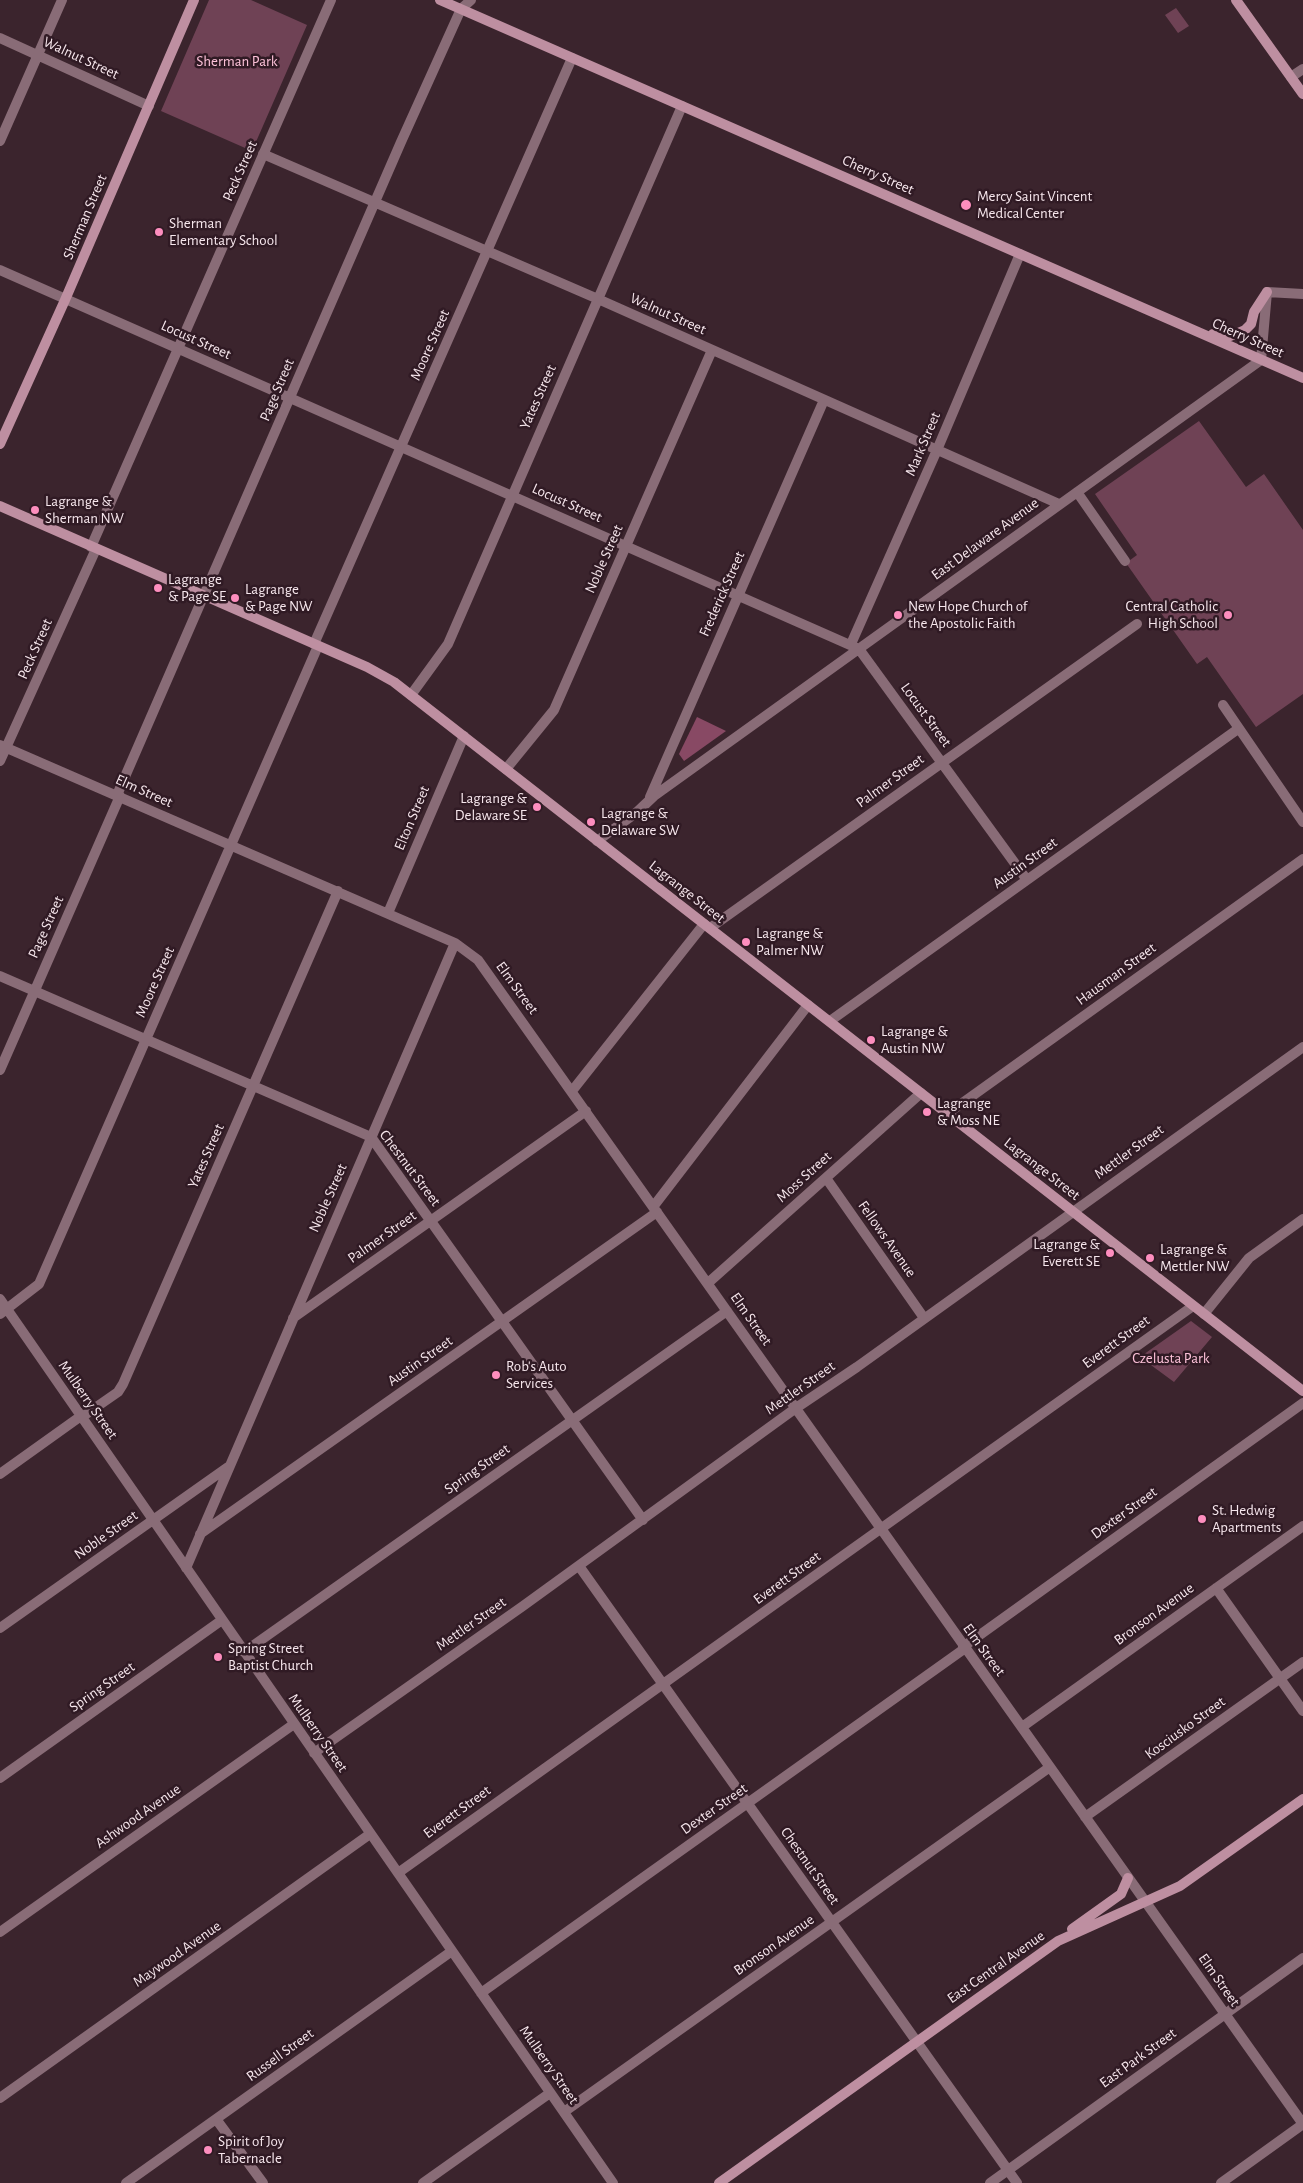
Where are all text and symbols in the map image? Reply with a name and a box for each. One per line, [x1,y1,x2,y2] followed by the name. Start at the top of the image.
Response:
[40,33,122,83] street label: Walnut Street
[196,52,278,70] park label: Sherman Park
[219,138,261,204] street label: Peck Street
[839,151,917,199] street label: Cherry Street
[59,172,111,262] street label: Sherman Street
[977,187,1092,222] place label: Mercy Saint Vincent Medical Center
[959,198,973,212] marker: Mercy Saint Vincent Medical Center
[169,214,278,249] place label: Sherman Elementary School
[153,226,165,238] marker: Sherman Elementary School
[627,289,709,339] street label: Walnut Street
[406,307,454,383] street label: Moore Street
[1209,314,1287,362] street label: Cherry Street
[158,317,234,363] street label: Locust Street
[256,356,298,424] street label: Page Street
[516,362,560,432] street label: Yates Street
[901,409,945,479] street label: Mark Street
[529,480,605,526] street label: Locust Street
[45,492,124,527] place label: Lagrange & Sherman NW
[928,494,1042,584] street label: East Delaware Avenue
[29,504,41,516] marker: Lagrange & Sherman NW
[581,522,627,596] street label: Noble Street
[695,549,749,639] street label: Frederick Street
[168,570,226,605] place label: Lagrange & Page SE
[245,580,312,615] place label: Lagrange & Page NW
[152,582,164,594] marker: Lagrange & Page SE
[229,592,241,604] marker: Lagrange & Page NW
[908,597,1027,632] place label: New Hope Church of the Apostolic Faith
[1125,597,1218,632] place label: Central Catholic High School
[892,609,904,621] marker: New Hope Church of the Apostolic Faith
[1222,609,1234,621] marker: Central Catholic High School
[14,616,56,682] street label: Peck Street
[897,679,955,751] street label: Locust Street
[853,750,927,812] street label: Palmer Street
[113,770,175,812] street label: Elm Street
[390,783,434,853] street label: Elton Street
[455,789,527,824] place label: Lagrange & Delaware SE
[531,801,543,813] marker: Lagrange & Delaware SE
[601,804,679,839] place label: Lagrange & Delaware SW
[585,816,597,828] marker: Lagrange & Delaware SW
[989,834,1061,892] street label: Austin Street
[645,857,729,927] street label: Lagrange Street
[24,893,68,961] street label: Page Street
[756,924,824,959] place label: Lagrange & Palmer NW
[740,936,752,948] marker: Lagrange & Palmer NW
[1073,939,1159,1009] street label: Hausman Street
[131,944,179,1020] street label: Moore Street
[492,958,542,1018] street label: Elm Street
[881,1022,948,1057] place label: Lagrange & Austin NW
[865,1034,877,1046] marker: Lagrange & Austin NW
[937,1094,1000,1129] place label: Lagrange & Moss NE
[921,1106,933,1118] marker: Lagrange & Moss NE
[184,1121,228,1191] street label: Yates Street
[1091,1121,1167,1183] street label: Mettler Street
[375,1126,445,1210] street label: Chestnut Street
[1000,1134,1084,1204] street label: Lagrange Street
[773,1148,835,1206] street label: Moss Street
[305,1161,351,1235] street label: Noble Street
[854,1197,920,1281] street label: Fellows Avenue
[344,1207,420,1267] street label: Palmer Street
[1033,1235,1100,1270] place label: Lagrange & Everett SE
[1160,1240,1229,1275] place label: Lagrange & Mettler NW
[1104,1247,1116,1259] marker: Lagrange & Everett SE
[1144,1252,1156,1264] marker: Lagrange & Mettler NW
[726,1289,776,1349] street label: Elm Street
[1079,1312,1153,1372] street label: Everett Street
[384,1332,456,1390] street label: Austin Street
[1132,1349,1210,1367] park label: Czelusta Park
[54,1357,122,1443] street label: Mulberry Street
[506,1357,567,1392] place label: Rob's Auto Services
[762,1357,838,1419] street label: Mettler Street
[490,1369,502,1381] marker: Rob's Auto Services
[441,1440,513,1498] street label: Spring Street
[1087,1483,1161,1543] street label: Dexter Street
[1212,1501,1281,1536] place label: St. Hedwig Apartments
[71,1507,141,1563] street label: Noble Street
[1196,1513,1208,1525] marker: St. Hedwig Apartments
[750,1548,824,1608] street label: Everett Street
[1111,1579,1197,1649] street label: Bronson Avenue
[433,1593,509,1655] street label: Mettler Street
[959,1620,1009,1680] street label: Elm Street
[228,1639,313,1674] place label: Spring Street Baptist Church
[212,1651,224,1663] marker: Spring Street Baptist Church
[66,1658,138,1716] street label: Spring Street
[284,1690,352,1776] street label: Mulberry Street
[1141,1693,1229,1763] street label: Kosciusko Street
[677,1779,751,1839] street label: Dexter Street
[92,1780,184,1852] street label: Ashwood Avenue
[420,1782,494,1842] street label: Everett Street
[777,1824,843,1908] street label: Chestnut Street
[730,1911,818,1979] street label: Bronson Avenue
[129,1917,225,1991] street label: Maywood Avenue
[944,1927,1048,2007] street label: East Central Avenue
[1194,1950,1244,2010] street label: Elm Street
[515,2022,583,2108] street label: Mulberry Street
[1096,2024,1180,2092] street label: East Park Street
[243,2025,317,2085] street label: Russell Street
[218,2132,284,2167] place label: Spirit of Joy Tabernacle
[202,2144,214,2156] marker: Spirit of Joy Tabernacle

